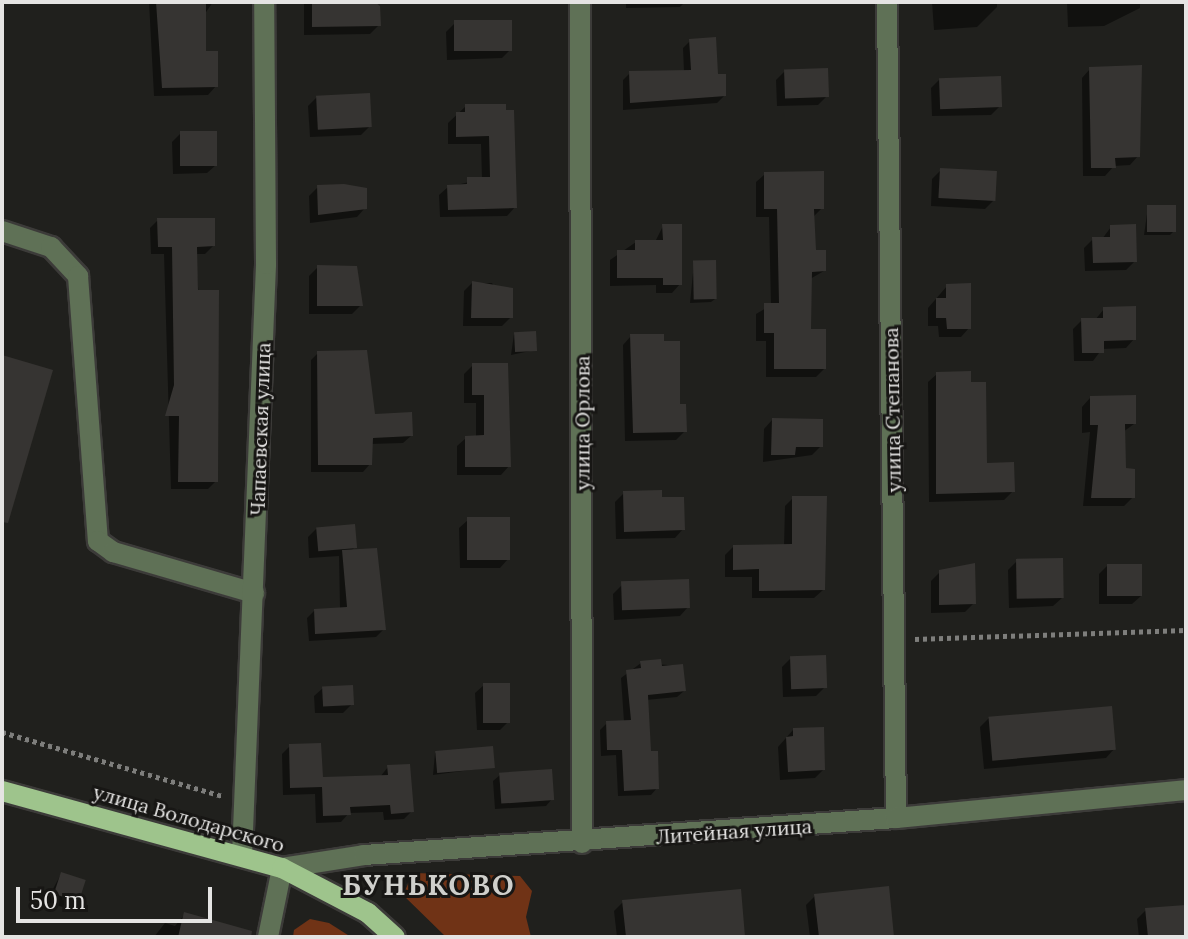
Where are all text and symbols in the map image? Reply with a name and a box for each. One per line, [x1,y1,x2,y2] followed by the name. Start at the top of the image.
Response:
[879,327,905,493] street label: улица Степанова
[245,342,275,516] street label: Чапаевская улица
[570,356,594,490] street label: улица Орлова
[91,779,287,857] street label: улица Володарского
[655,814,813,848] street label: Литейная улица
[342,868,516,902] district label: БУНЬКОВО
[20,871,216,921] scale bar
[30,885,86,916] text: 50 m

